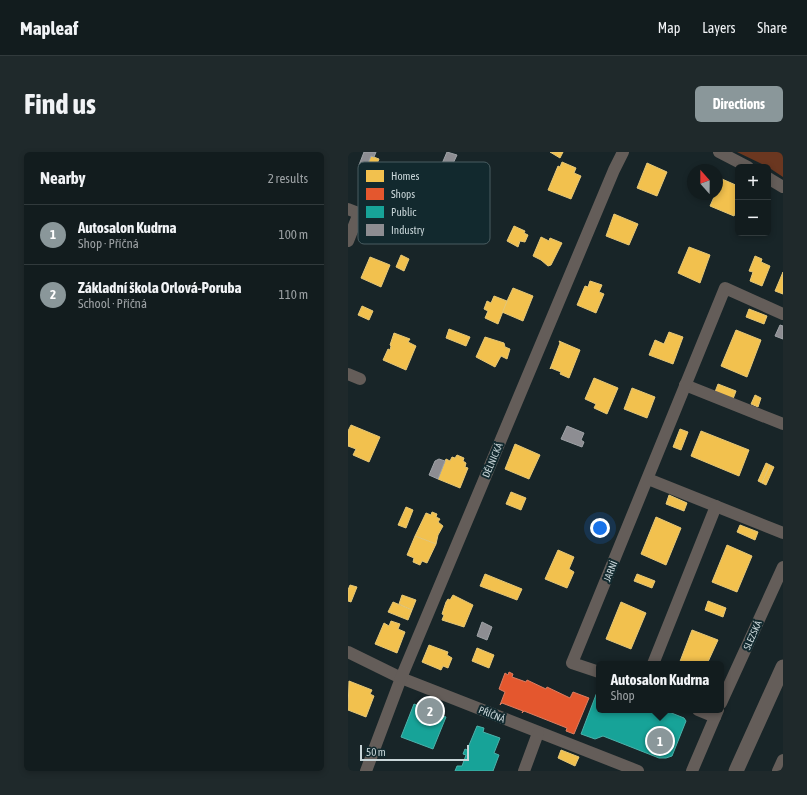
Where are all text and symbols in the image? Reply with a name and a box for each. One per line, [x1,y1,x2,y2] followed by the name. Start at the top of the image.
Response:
[20,17,78,39] text: Mapleaf
[658,20,680,36] text: Map
[702,20,735,36] text: Layers
[757,20,787,36] text: Share
[695,86,783,122] button: Directions
[24,88,96,120] text: Find us
[358,162,490,244] legend
[687,164,723,200] north arrow
[735,164,771,236] map controls
[735,164,771,200] button: +
[40,168,86,188] text: Nearby
[391,170,419,182] text: Homes
[268,171,308,186] text: 2 results
[391,188,415,200] text: Shops
[735,200,771,236] button: −
[391,206,417,218] text: Public
[78,219,177,236] text: Autosalon Kudrna
[391,224,425,236] text: Industry
[50,227,56,242] text: 1
[279,227,308,242] text: 100 m
[78,236,139,251] text: Shop · Příčná
[78,279,242,296] text: Základní škola Orlová-Poruba
[50,287,56,302] text: 2
[279,287,308,302] text: 110 m
[78,296,147,311] text: School · Příčná
[480,441,505,479] street label: DĚLNICKÁ
[590,518,610,538] your location
[601,559,620,583] street label: JARNÍ
[741,619,764,652] street label: SLEZSKÁ
[596,661,724,713] popup
[611,671,709,688] text: Autosalon Kudrna
[611,688,635,703] text: Shop
[417,696,443,726] pin: 2
[477,704,507,725] street label: PŘÍČNÁ
[647,726,673,756] pin: 1
[360,743,469,762] scale bar
[366,746,386,758] text: 50 m

